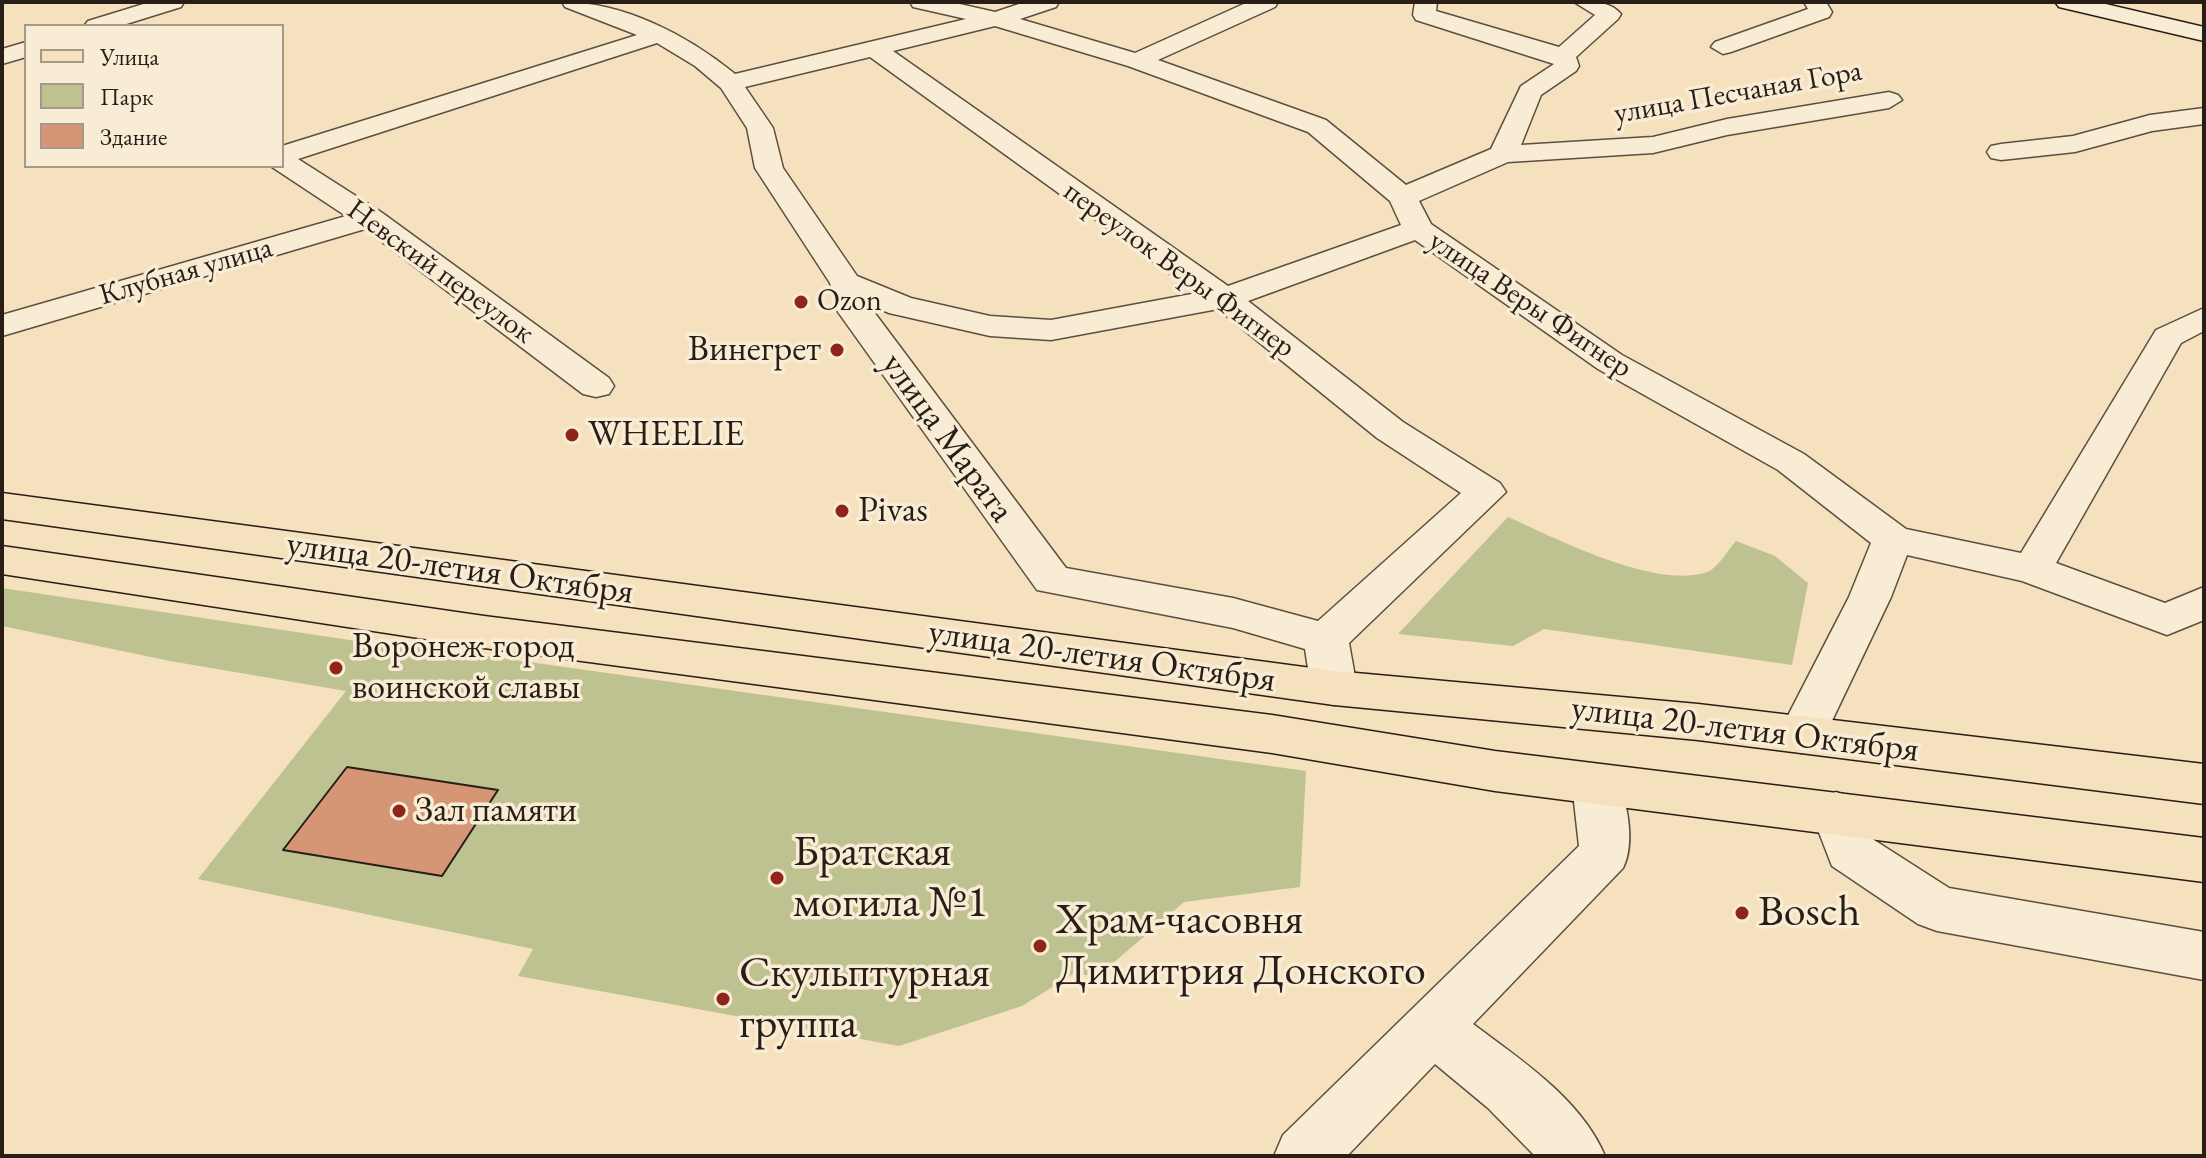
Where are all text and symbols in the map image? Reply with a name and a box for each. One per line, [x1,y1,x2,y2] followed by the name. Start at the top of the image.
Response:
[24,24,284,168] legend
[100,41,159,72] text: Улица
[1611,53,1865,133] street label: улица Песчаная Гора
[100,81,153,112] text: Парк
[100,121,167,152] text: Здание
[1056,174,1302,366] street label: переулок Веры Фигнер
[339,192,541,352] street label: Невский переулок
[1421,224,1639,386] street label: улица Веры Фигнер
[95,230,277,314] street label: Клубная улица
[817,284,882,320] place label: Ozon
[792,293,810,311] marker: Ozon
[688,328,821,372] place label: Винегрет
[828,341,846,359] marker: Винегрет
[871,345,1023,531] street label: улица Марата
[588,413,744,457] place label: WHEELIE
[563,426,581,444] marker: WHEELIE
[858,489,928,533] place label: Pivas
[833,502,851,520] marker: Pivas
[284,523,636,615] street label: улица 20-летия Октября
[926,611,1278,703] street label: улица 20-летия Октября
[352,625,580,710] place label: Воронеж город воинской славы
[327,659,345,677] marker: Воронеж город воинской славы
[1569,687,1921,773] street label: улица 20-летия Октября
[415,789,577,833] place label: Зал памяти
[390,802,408,820] marker: Зал памяти
[793,827,988,930] place label: Братская могила №1
[768,869,786,887] marker: Братская могила №1
[1758,887,1860,939] place label: Bosch
[1056,895,1426,998] place label: Храм-часовня Димитрия Донского
[1733,904,1751,922] marker: Bosch
[1031,937,1049,955] marker: Храм-часовня Димитрия Донского
[739,948,990,1051] place label: Скульптурная группа
[714,990,732,1008] marker: Скульптурная группа

